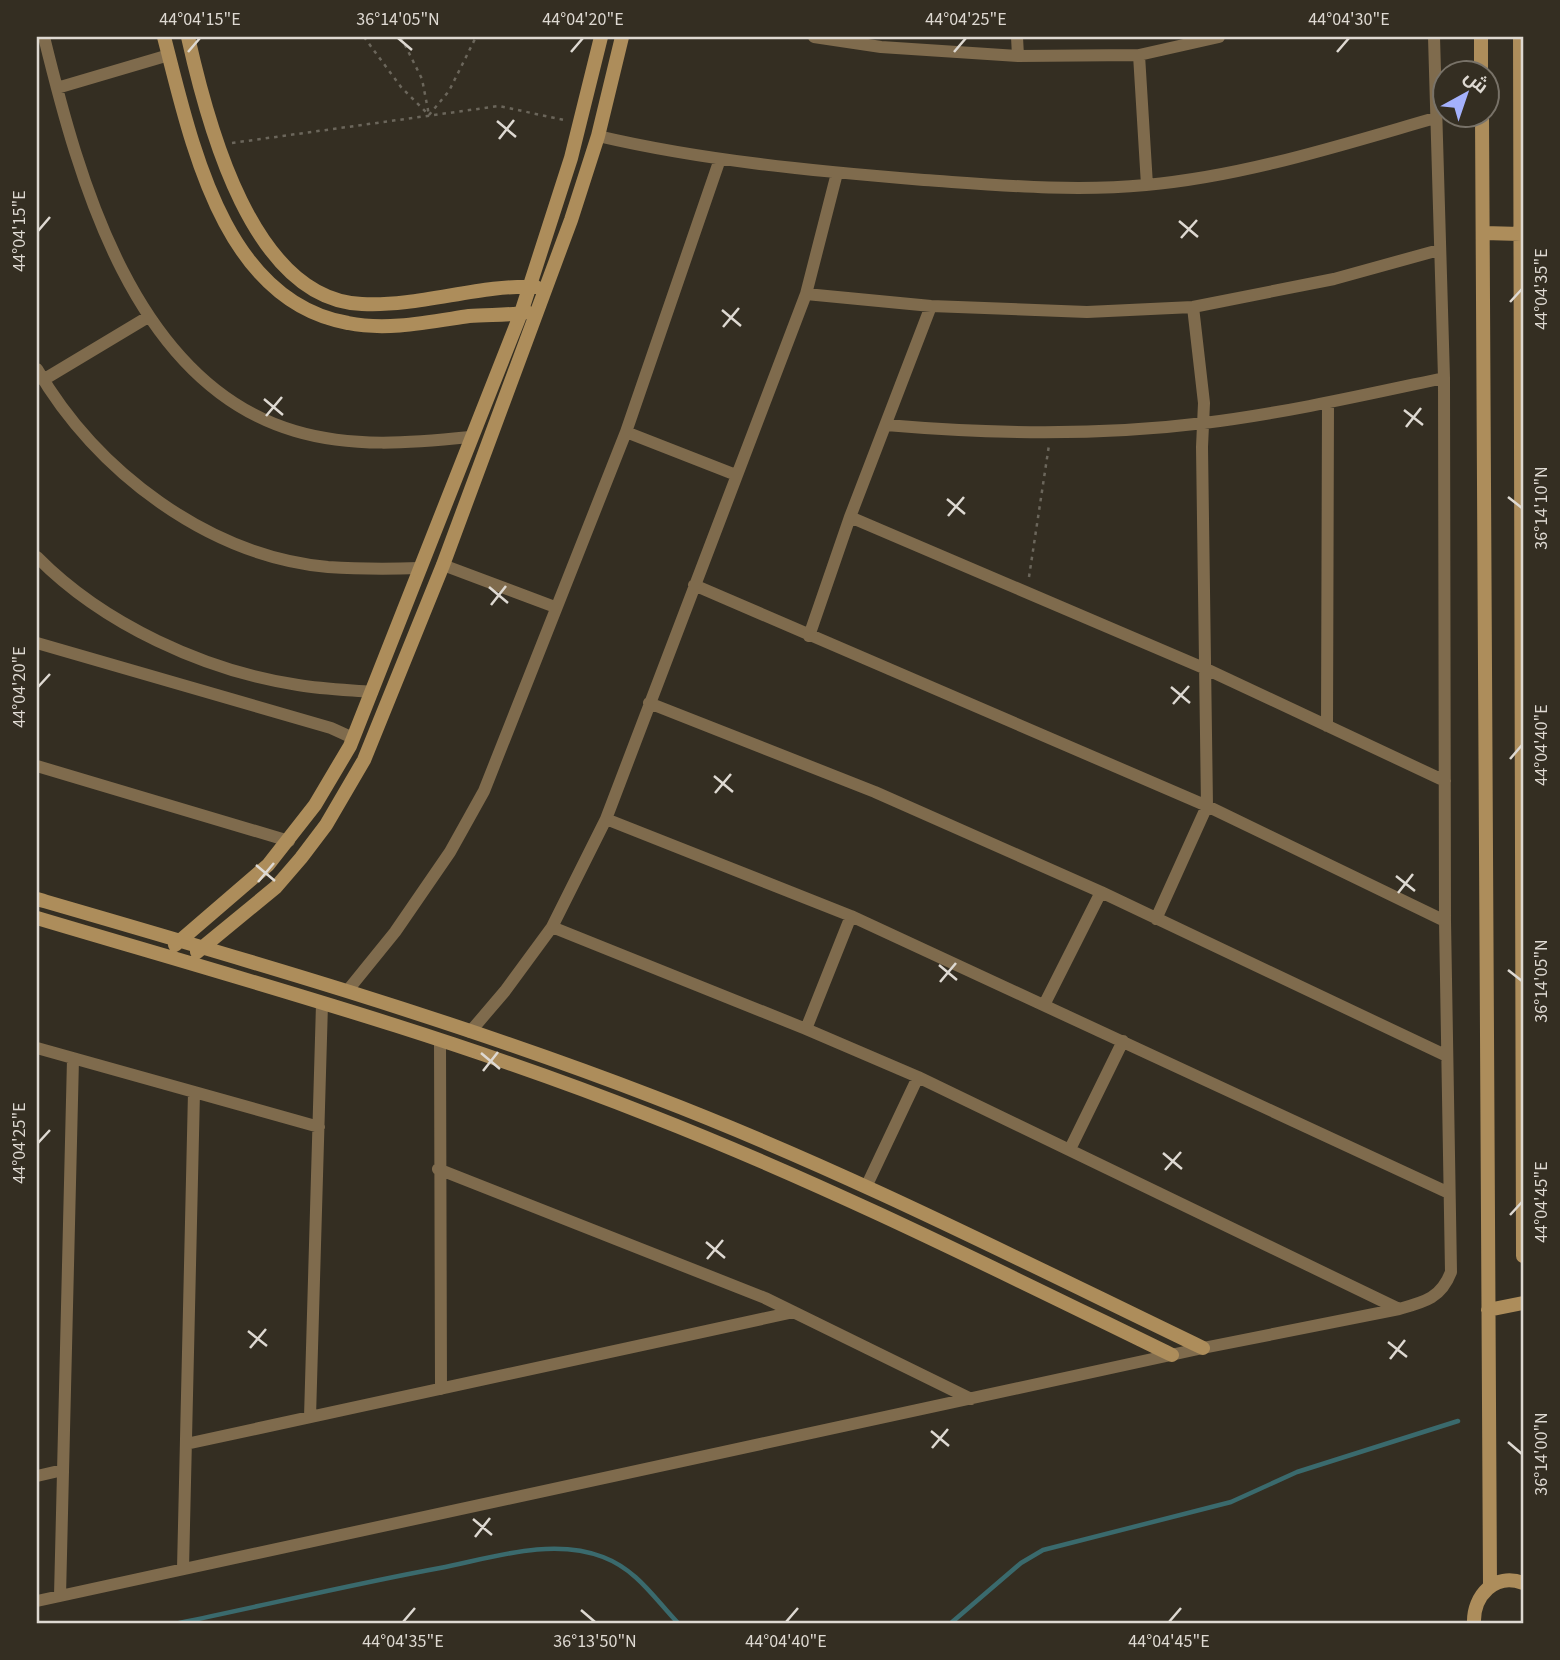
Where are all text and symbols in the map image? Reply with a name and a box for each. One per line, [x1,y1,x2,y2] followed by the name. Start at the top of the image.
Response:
[159,7,241,32] text: 44°04'15"E
[356,7,440,32] text: 36°14'05"N
[542,7,624,32] text: 44°04'20"E
[925,7,1007,32] text: 44°04'25"E
[1308,7,1390,32] text: 44°04'30"E
[1430,60,1500,130] north arrow
[1458,64,1494,100] text: ش
[7,190,32,272] text: 44°04'15"E
[1529,248,1554,330] text: 44°04'35"E
[1529,466,1554,550] text: 36°14'10"N
[7,646,32,728] text: 44°04'20"E
[1529,704,1554,786] text: 44°04'40"E
[1529,939,1554,1023] text: 36°14'05"N
[7,1102,32,1184] text: 44°04'25"E
[1529,1161,1554,1243] text: 44°04'45"E
[1529,1412,1554,1496] text: 36°14'00"N
[362,1629,444,1654] text: 44°04'35"E
[553,1629,637,1654] text: 36°13'50"N
[745,1629,827,1654] text: 44°04'40"E
[1128,1629,1210,1654] text: 44°04'45"E

